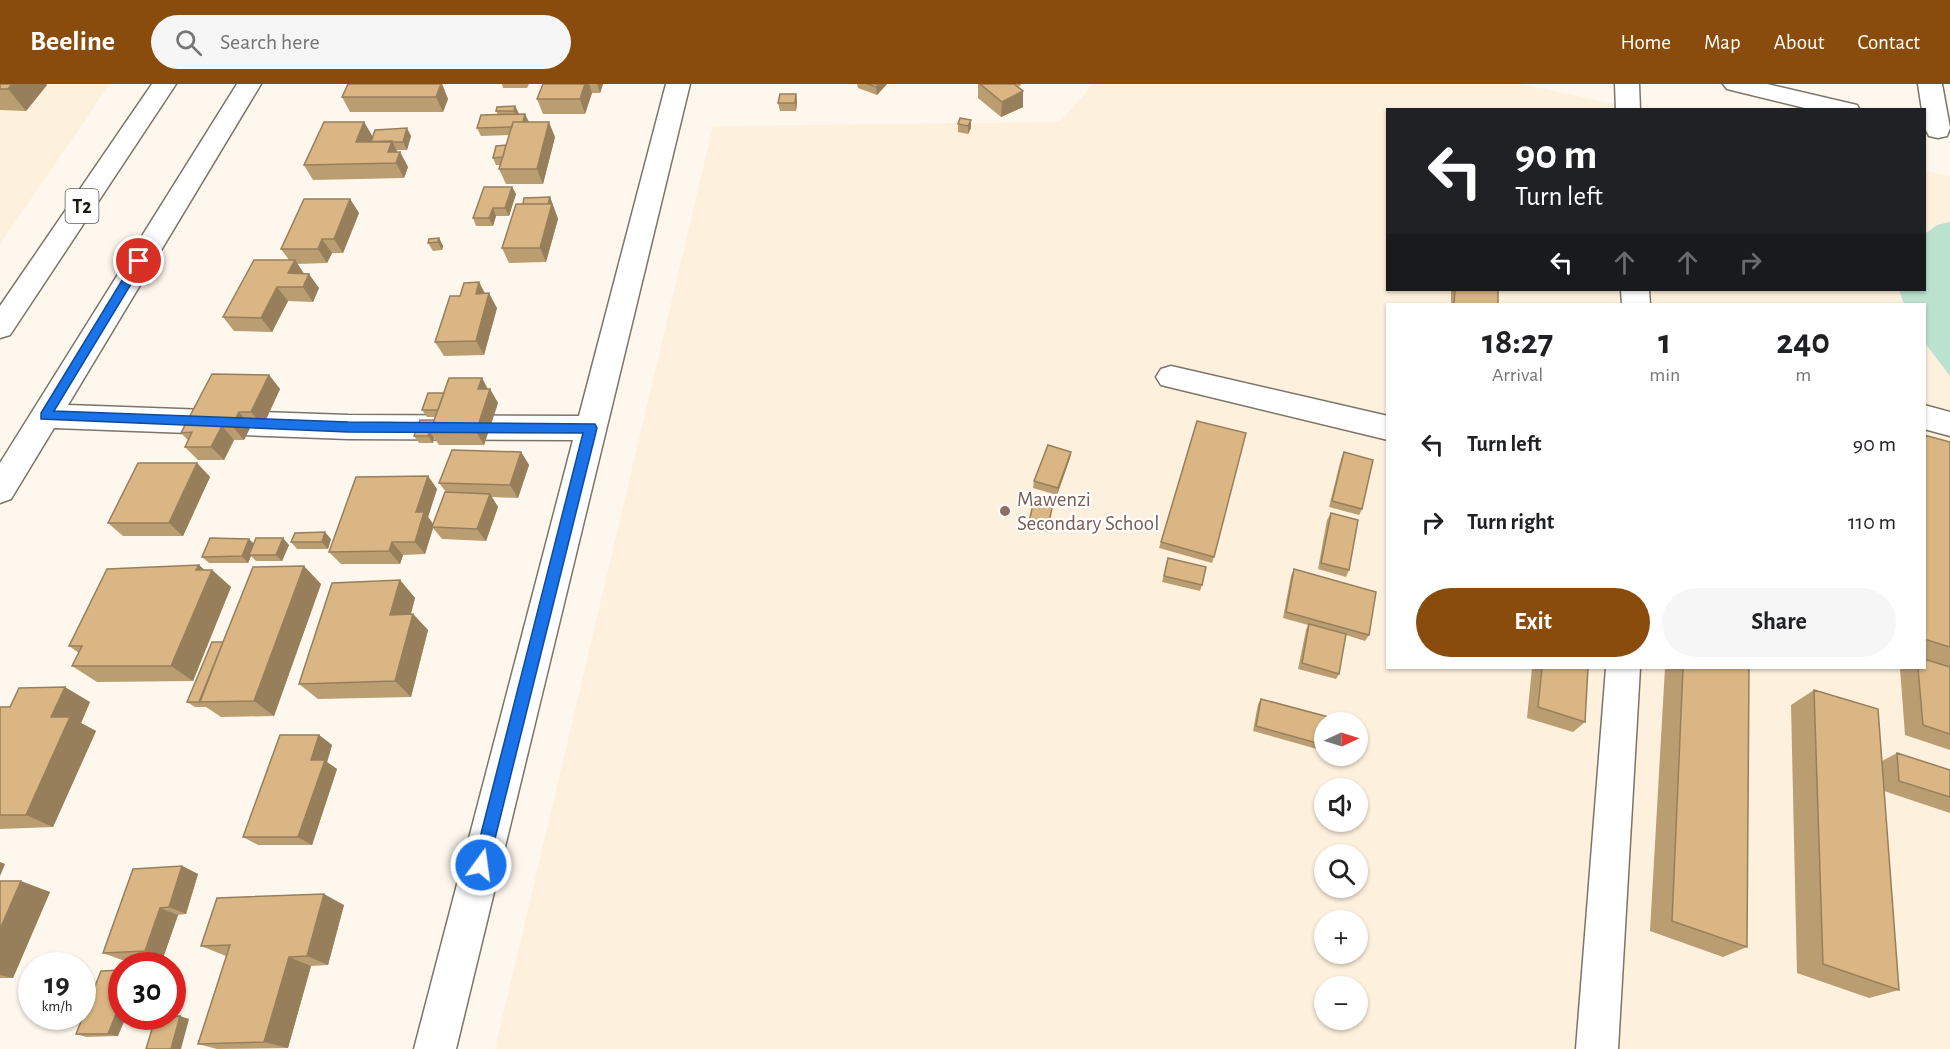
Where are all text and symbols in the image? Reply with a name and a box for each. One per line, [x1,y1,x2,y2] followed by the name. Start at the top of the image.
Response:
[151,15,571,69] search box
[172,26,205,59] icon: search
[30,28,115,56] text: Beeline
[220,31,320,53] text: Search here
[1620,32,1671,53] text: Home
[1704,32,1741,53] text: Map
[1774,32,1824,53] text: About
[1857,32,1920,53] text: Contact
[1416,132,1494,210] icon: left
[1515,134,1597,176] text: 90 m
[1515,183,1603,210] text: Turn left
[66,189,98,223] road number: T2
[113,235,164,286] pin
[122,244,155,277] icon: arrive
[1545,246,1578,279] icon: left
[1608,246,1641,279] icon: ahead
[1671,246,1704,279] icon: ahead
[1734,246,1767,279] icon: right
[1482,324,1553,360] text: 18:27
[1658,324,1671,360] text: 1
[1776,324,1830,360] text: 240
[1492,365,1543,385] text: Arrival
[1649,365,1680,385] text: min
[1795,365,1811,385] text: m
[1416,428,1449,461] icon: left
[1467,433,1541,455] text: Turn left
[1853,433,1896,455] text: 90 m
[1017,489,1159,534] place label: Mawenzi Secondary School
[998,504,1012,518] marker: Mawenzi Secondary School
[1416,506,1449,539] icon: right
[1467,511,1554,533] text: Turn right
[1848,511,1896,533] text: 110 m
[1416,588,1650,657] button: Exit
[1662,588,1896,657] button: Share
[1314,712,1368,766] north arrow
[1314,712,1368,1030] map controls
[1314,778,1368,832] button: sound
[449,833,513,897] position arrow
[1314,844,1368,898] button: search
[1314,910,1368,964] button: +
[108,952,186,1030] speed limit sign: 30
[44,969,70,999] text: 19
[1314,976,1368,1030] button: −
[42,999,72,1014] text: km/h

